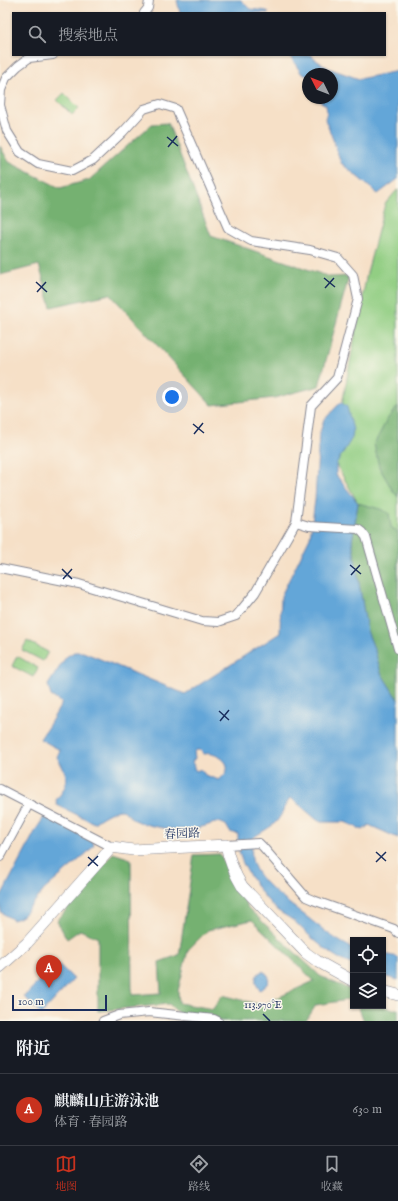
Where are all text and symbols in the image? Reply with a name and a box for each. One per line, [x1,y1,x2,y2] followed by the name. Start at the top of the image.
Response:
[12,12,386,56] search box
[26,23,48,45] icon: search
[58,26,118,45] text: 搜索地点
[302,68,338,104] north arrow
[162,387,182,407] your location
[164,826,200,842] street label: 春园路
[350,937,386,1009] map controls
[350,937,386,973] button: locate
[36,955,62,988] pin: A
[350,973,386,1009] button: layers
[12,993,107,1012] scale bar
[18,995,44,1009] text: 100 m
[244,999,282,1012] text: 113.970°E
[16,1039,50,1060] text: 附近
[54,1092,159,1111] text: 麒麟山庄游泳池
[25,1101,33,1118] text: A
[352,1101,382,1118] text: 630 m
[54,1114,128,1131] text: 体育 · 春园路
[55,1153,77,1194] tab: 地图
[188,1153,210,1194] tab: 路线
[321,1153,343,1194] tab: 收藏

